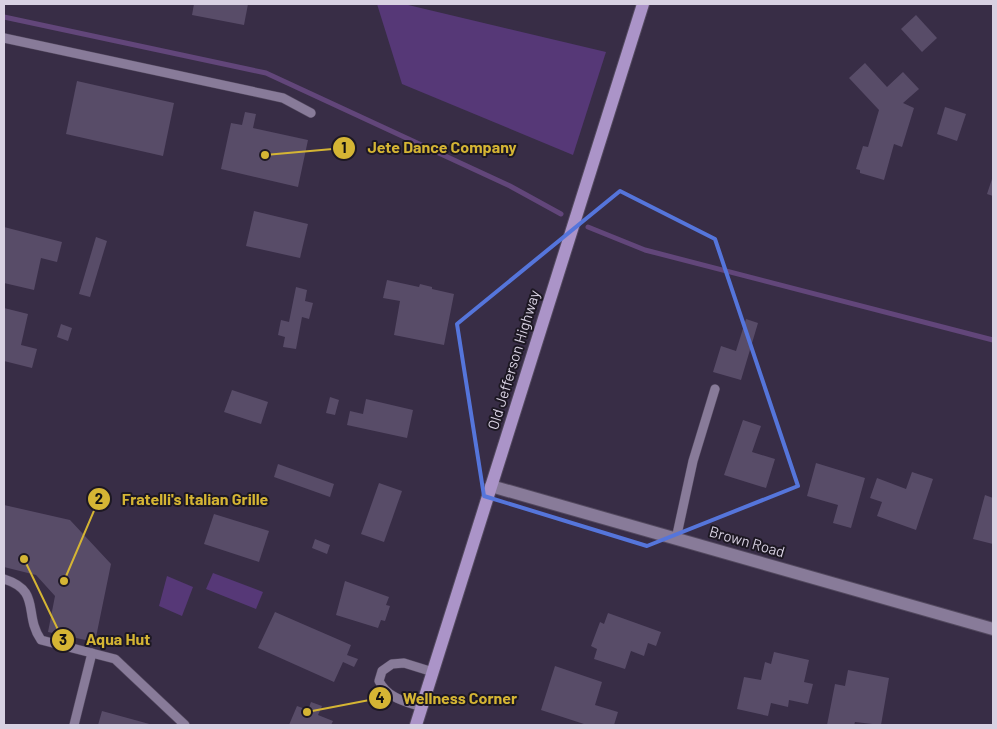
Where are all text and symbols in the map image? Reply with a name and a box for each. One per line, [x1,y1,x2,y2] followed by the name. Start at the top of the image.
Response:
[332,132,526,163] callout: Jete Dance Company
[367,137,517,156] text: Jete Dance Company
[341,138,347,156] text: 1
[483,288,543,432] street label: Old Jefferson Highway
[86,484,278,515] callout: Fratelli's Italian Grille
[95,489,103,507] text: 2
[122,489,269,508] text: Fratelli's Italian Grille
[707,522,787,560] street label: Brown Road
[51,624,160,655] callout: Aqua Hut
[86,629,150,648] text: Aqua Hut
[59,630,67,648] text: 3
[368,683,527,714] callout: Wellness Corner
[375,688,385,706] text: 4
[403,688,517,707] text: Wellness Corner

